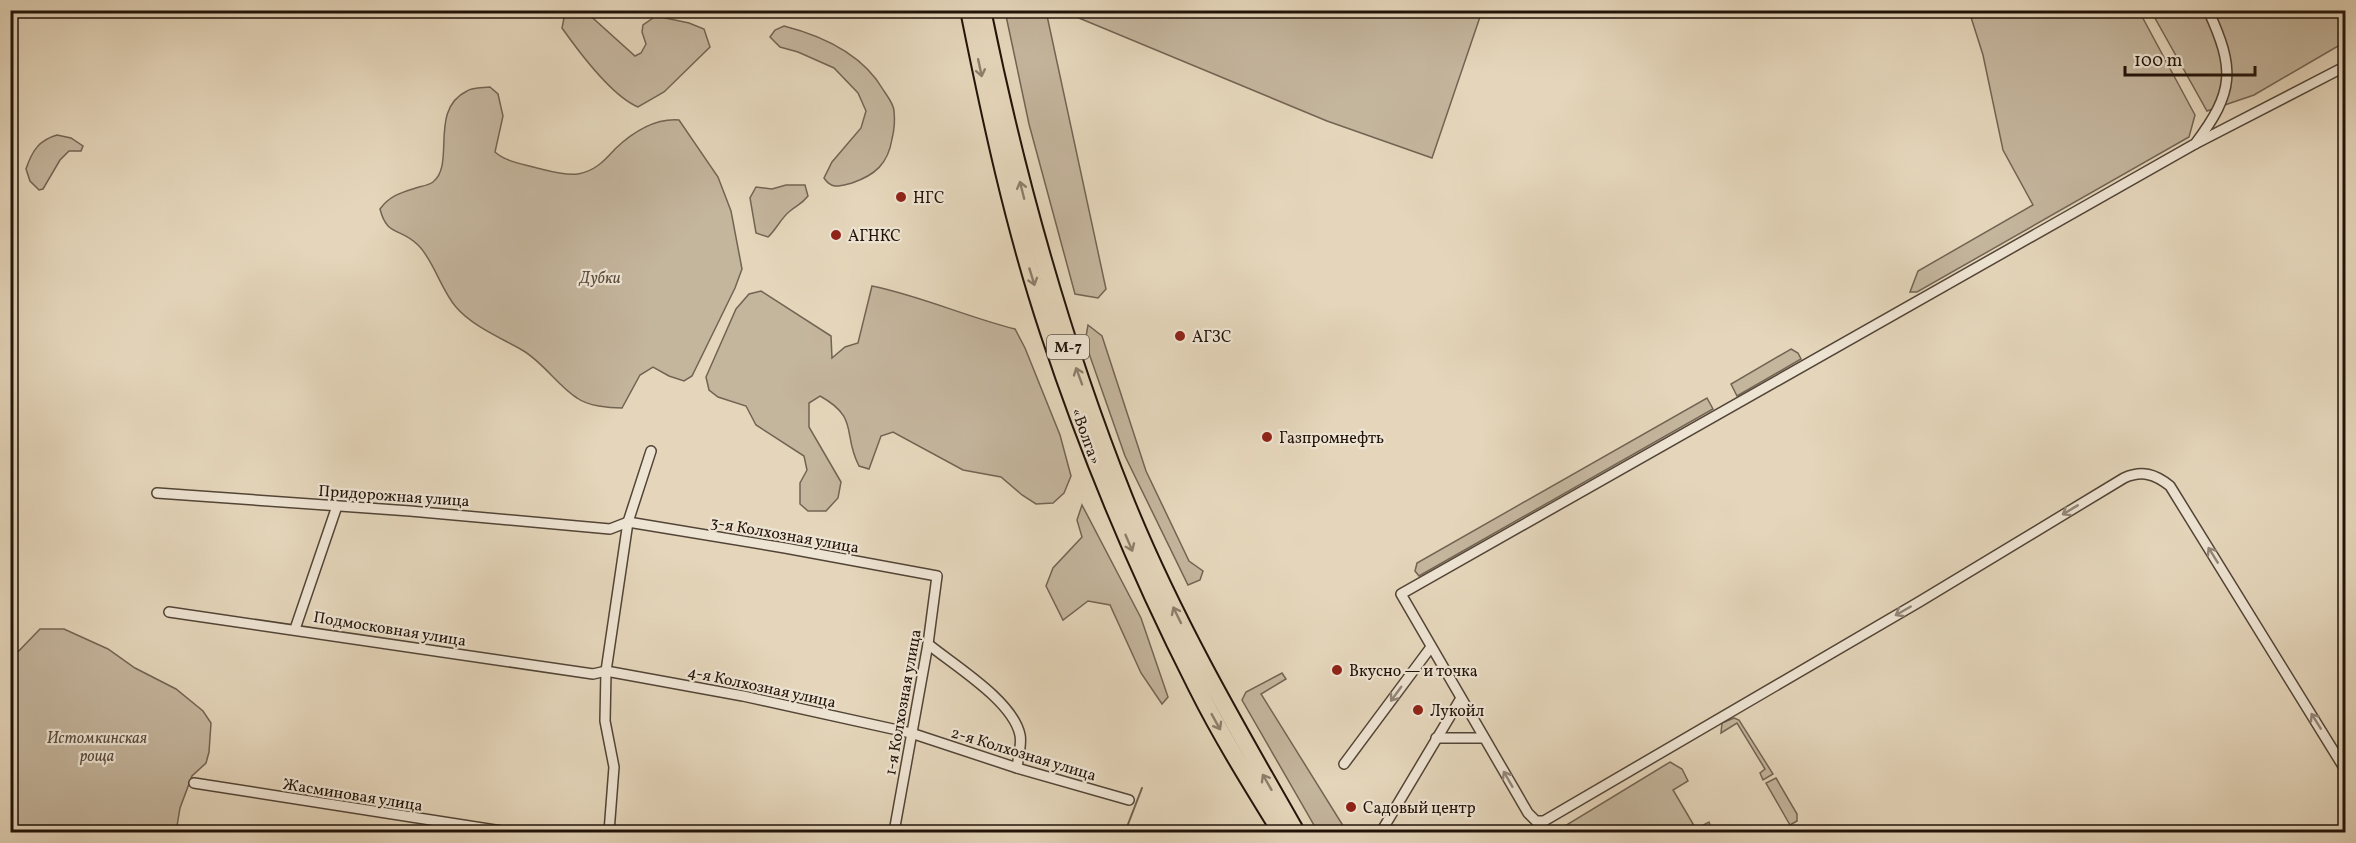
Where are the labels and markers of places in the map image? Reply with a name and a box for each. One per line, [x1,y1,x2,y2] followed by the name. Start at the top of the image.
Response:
[913,188,944,210] place label: НГС
[894,190,908,204] marker: НГС
[848,226,901,248] place label: АГНКС
[829,228,843,242] marker: АГНКС
[1192,327,1231,349] place label: АГЗС
[1173,329,1187,343] marker: АГЗС
[1279,428,1384,450] place label: Газпромнефть
[1260,430,1274,444] marker: Газпромнефть
[1349,661,1478,683] place label: Вкусно — и точка
[1330,663,1344,677] marker: Вкусно — и точка
[1430,701,1485,723] place label: Лукойл
[1411,703,1425,717] marker: Лукойл
[1363,798,1476,820] place label: Садовый центр
[1344,800,1358,814] marker: Садовый центр

